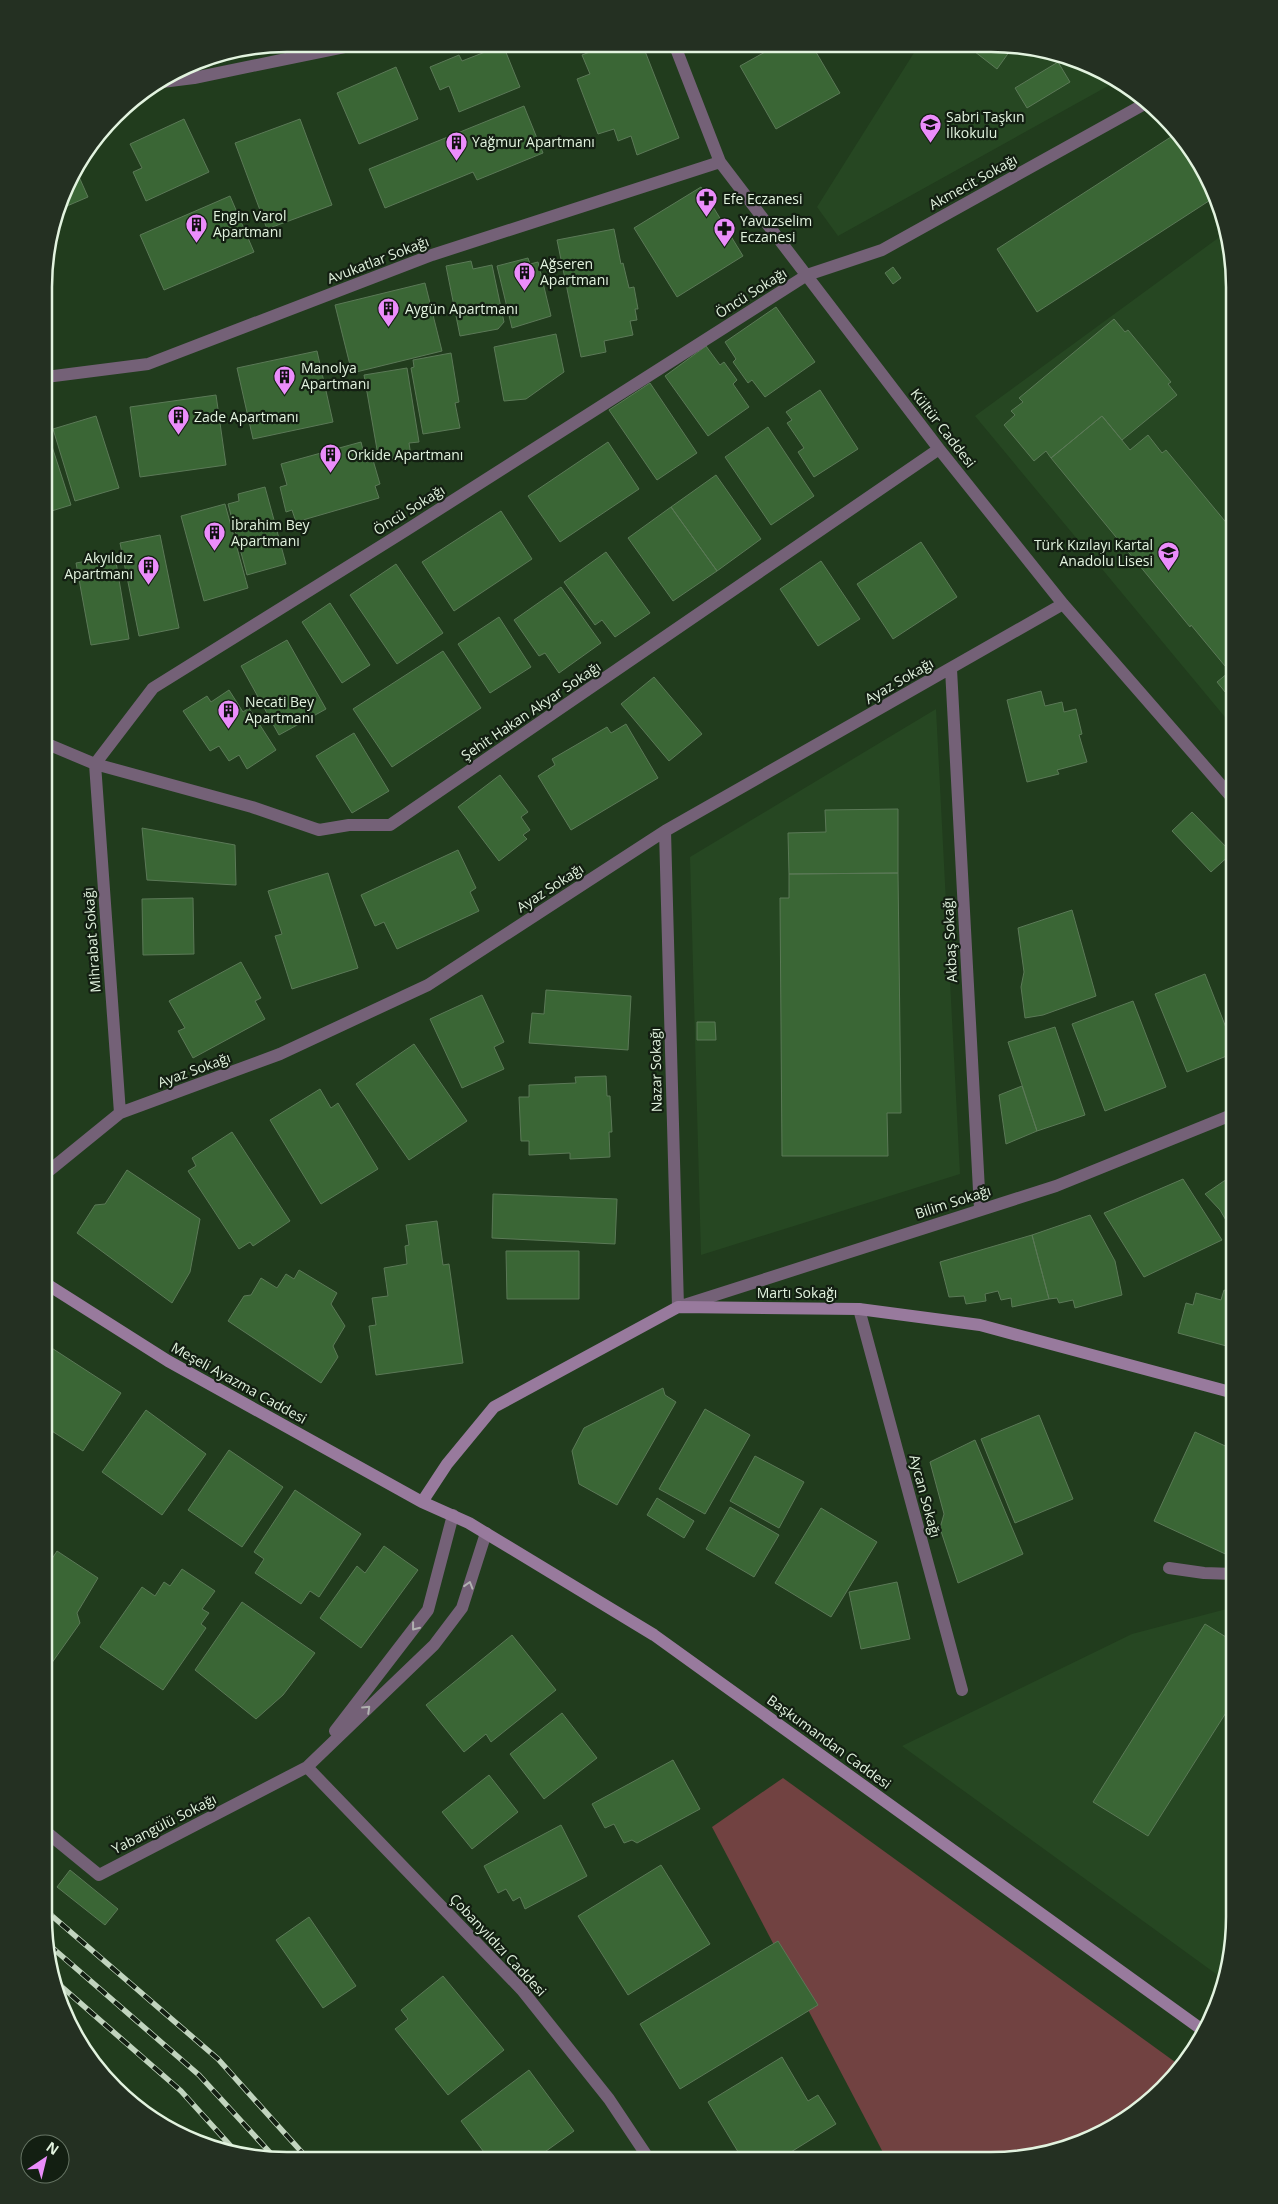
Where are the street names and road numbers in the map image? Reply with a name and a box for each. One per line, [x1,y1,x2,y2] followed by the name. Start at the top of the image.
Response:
[925,149,1020,214] street label: Akmecit Sokağı
[324,231,431,288] street label: Avukatlar Sokağı
[711,263,790,322] street label: Öncü Sokağı
[907,384,980,471] street label: Kültür Caddesi
[369,480,448,539] street label: Öncü Sokağı
[861,653,937,708] street label: Ayaz Sokağı
[457,657,604,764] street label: Şehit Hakan Akyar Sokağı
[513,859,587,916] street label: Ayaz Sokağı
[78,887,105,993] street label: Mihrabat Sokağı
[938,897,961,983] street label: Akbaş Sokağı
[645,1028,666,1112] street label: Nazar Sokağı
[155,1048,233,1091] street label: Ayaz Sokağı
[913,1180,993,1223] street label: Bilim Sokağı
[757,1283,837,1302] street label: Martı Sokağı
[168,1337,310,1428] street label: Meşeli Ayazma Caddesi
[905,1452,946,1539] street label: Aycan Sokağı
[763,1690,895,1793] street label: Başkumandan Caddesi
[108,1789,219,1858] street label: Yabangülü Sokağı
[446,1889,551,2000] street label: Çobanyıldızı Caddesi

